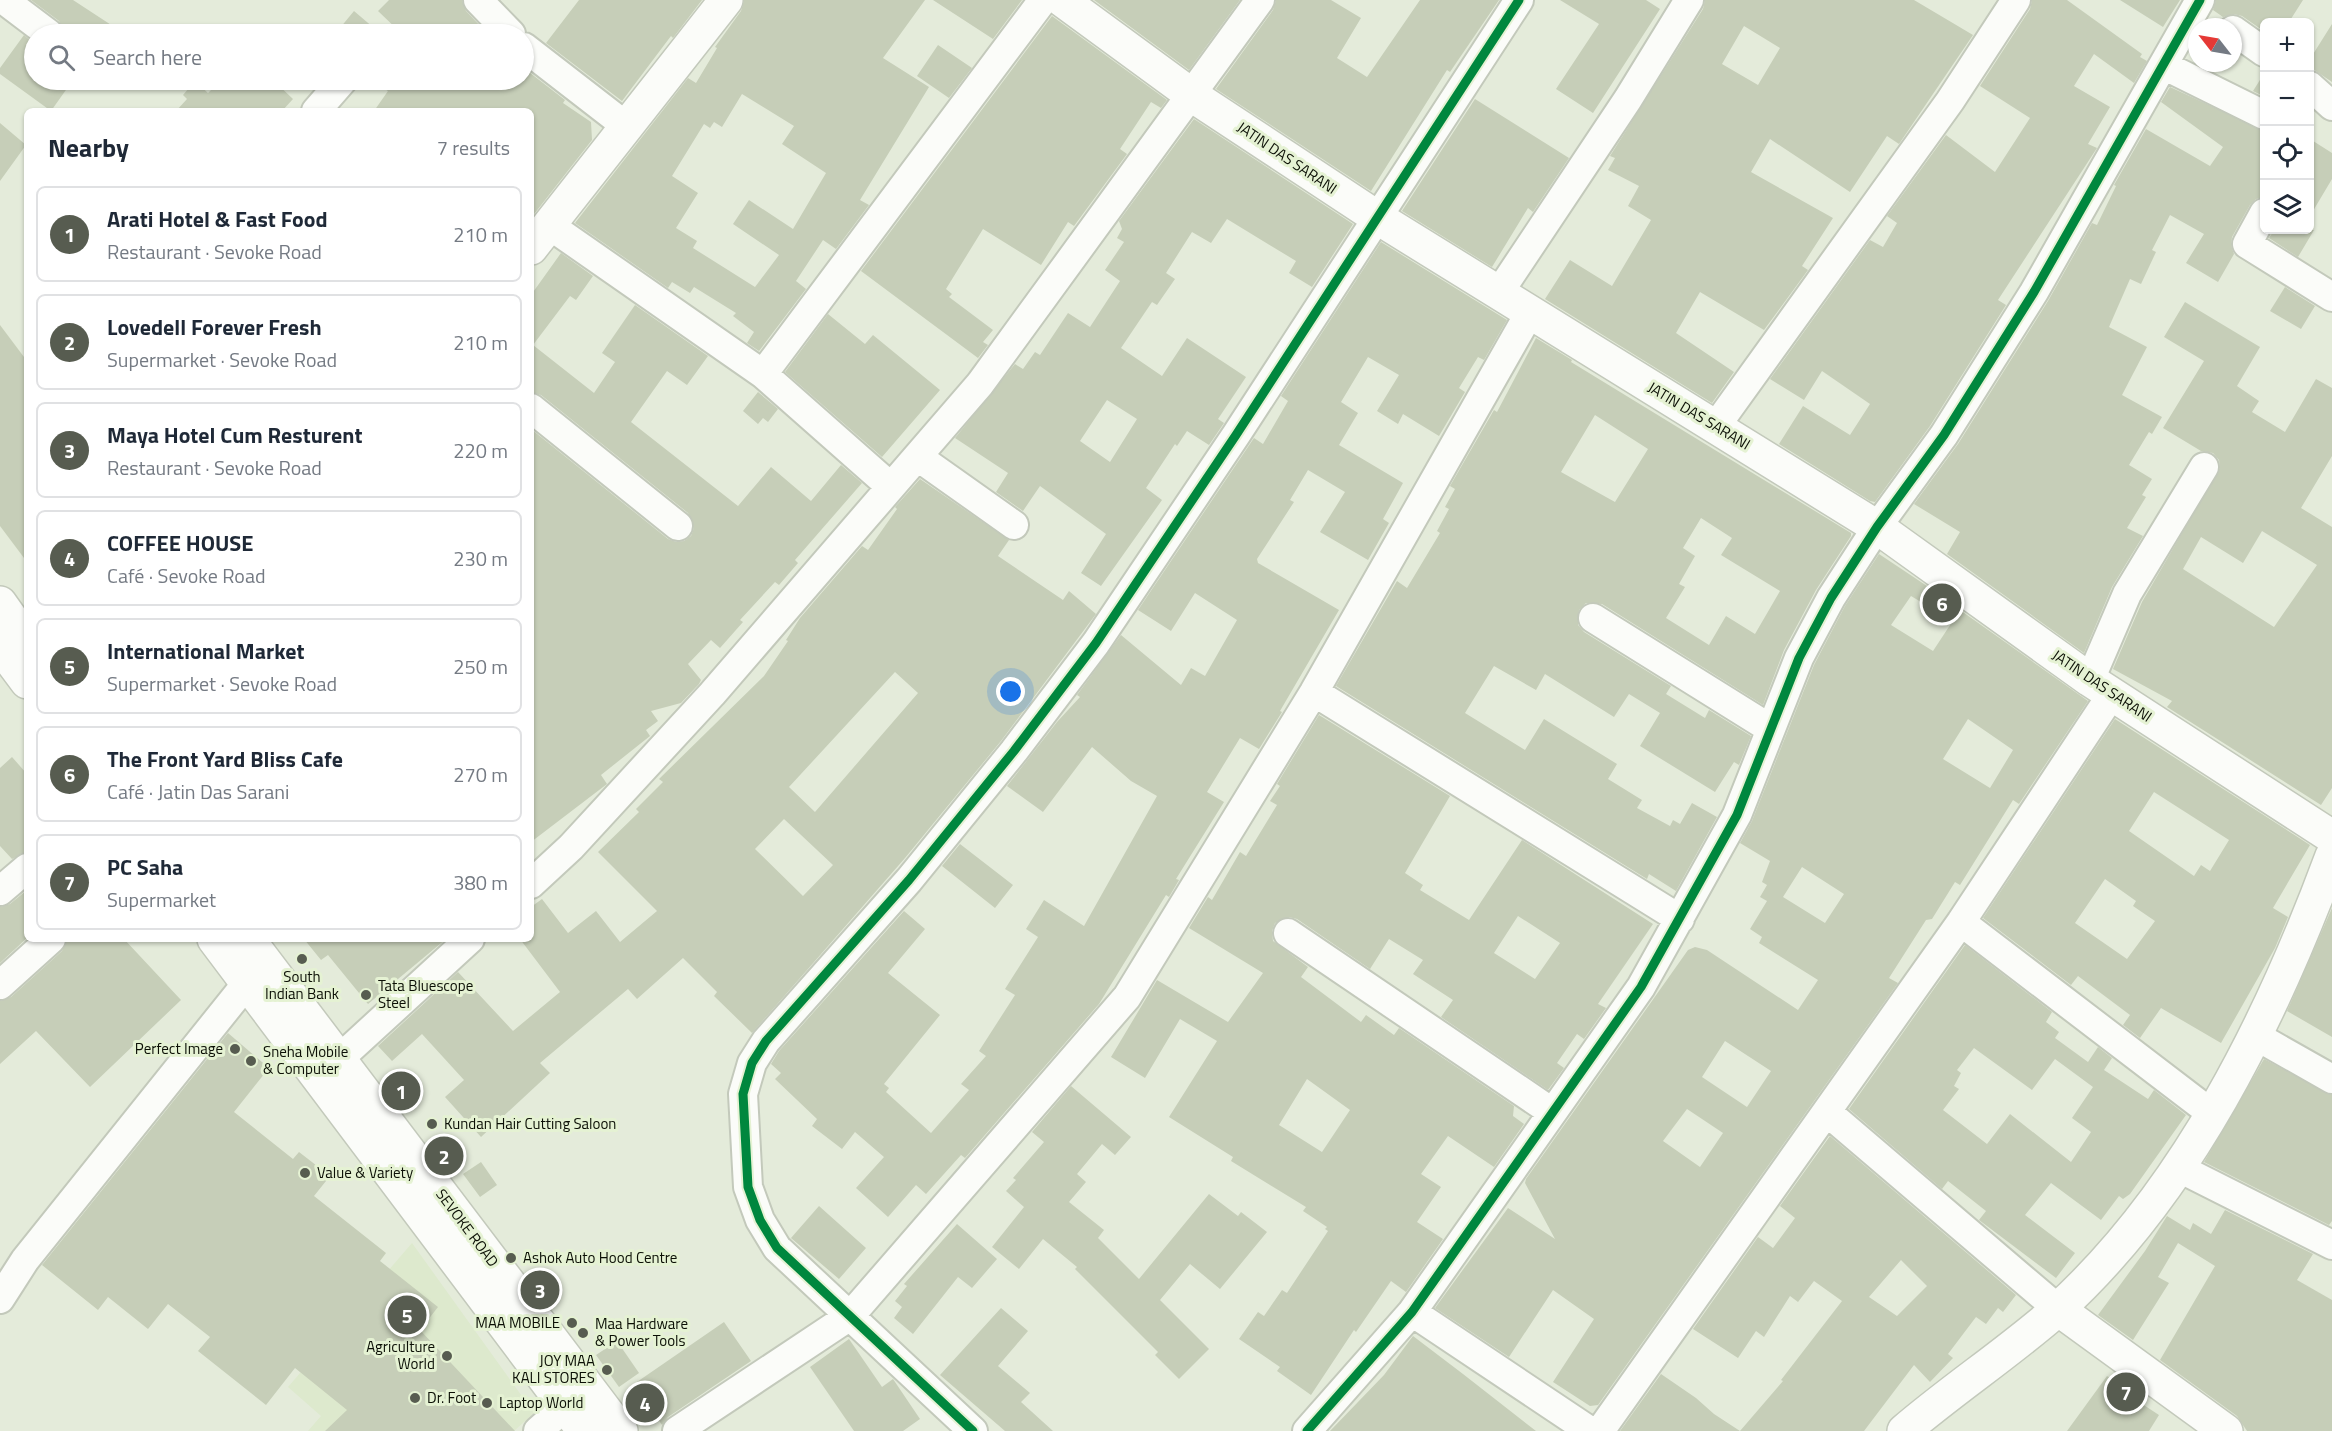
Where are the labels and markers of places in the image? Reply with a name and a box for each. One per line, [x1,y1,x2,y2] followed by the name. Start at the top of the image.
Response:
[1922,580,1962,626] pin: 6
[295,952,309,966] marker: South Indian Bank
[265,965,339,1005] place label: South Indian Bank
[378,974,473,1014] place label: Tata Bluescope Steel
[359,988,373,1002] marker: Tata Bluescope Steel
[135,1037,223,1060] place label: Perfect Image
[263,1040,348,1080] place label: Sneha Mobile & Computer
[228,1042,242,1056] marker: Perfect Image
[244,1054,258,1068] marker: Sneha Mobile & Computer
[382,1068,420,1114] pin: 1
[444,1112,616,1135] place label: Kundan Hair Cutting Saloon
[425,1117,439,1131] marker: Kundan Hair Cutting Saloon
[424,1134,464,1178] pin: 2
[317,1161,413,1184] place label: Value & Variety
[298,1166,312,1180] marker: Value & Variety
[523,1246,677,1269] place label: Ashok Auto Hood Centre
[504,1251,518,1265] marker: Ashok Auto Hood Centre
[520,1268,560,1312] pin: 3
[388,1292,426,1338] pin: 5
[475,1311,560,1334] place label: MAA MOBILE
[595,1312,688,1352] place label: Maa Hardware & Power Tools
[565,1316,579,1330] marker: MAA MOBILE
[576,1326,590,1340] marker: Maa Hardware & Power Tools
[366,1335,435,1375] place label: Agriculture World
[440,1349,454,1363] marker: Agriculture World
[512,1349,595,1389] place label: JOY MAA KALI STORES
[600,1363,614,1377] marker: JOY MAA KALI STORES
[2106,1370,2146,1414] pin: 7
[626,1380,664,1426] pin: 4
[427,1386,477,1409] place label: Dr. Foot
[408,1391,422,1405] marker: Dr. Foot
[499,1391,583,1414] place label: Laptop World
[480,1396,494,1410] marker: Laptop World

